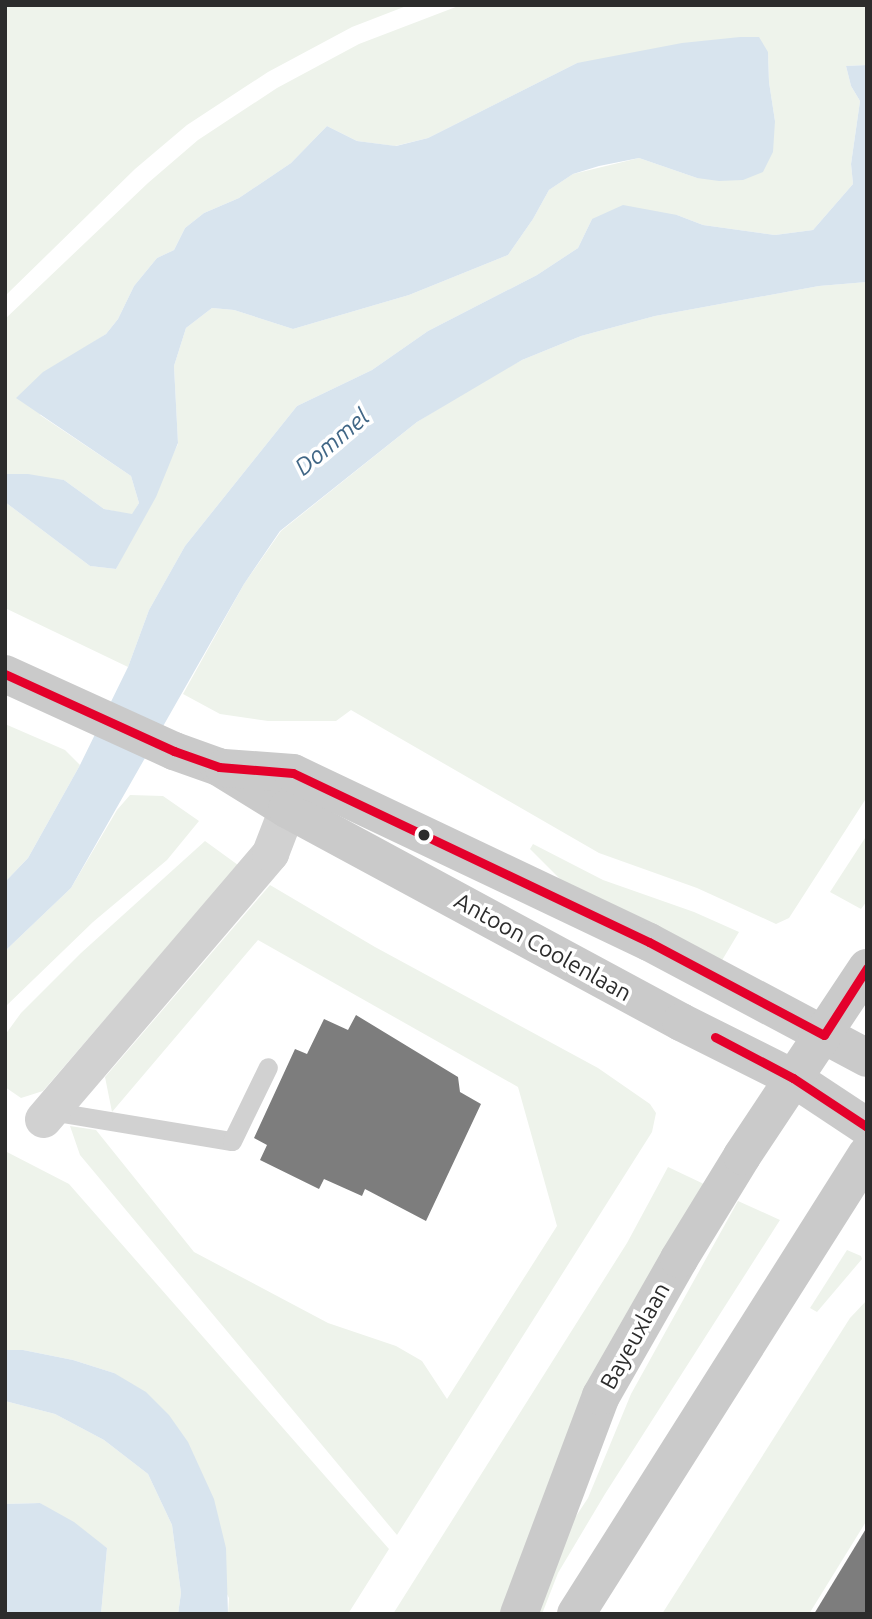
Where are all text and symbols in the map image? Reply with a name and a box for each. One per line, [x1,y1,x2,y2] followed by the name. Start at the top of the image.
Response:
[289,402,375,482] water label: Dommel
[417,828,431,842] unlabelled marker
[450,887,636,1007] street label: Antoon Coolenlaan
[594,1278,676,1394] street label: Bayeuxlaan

